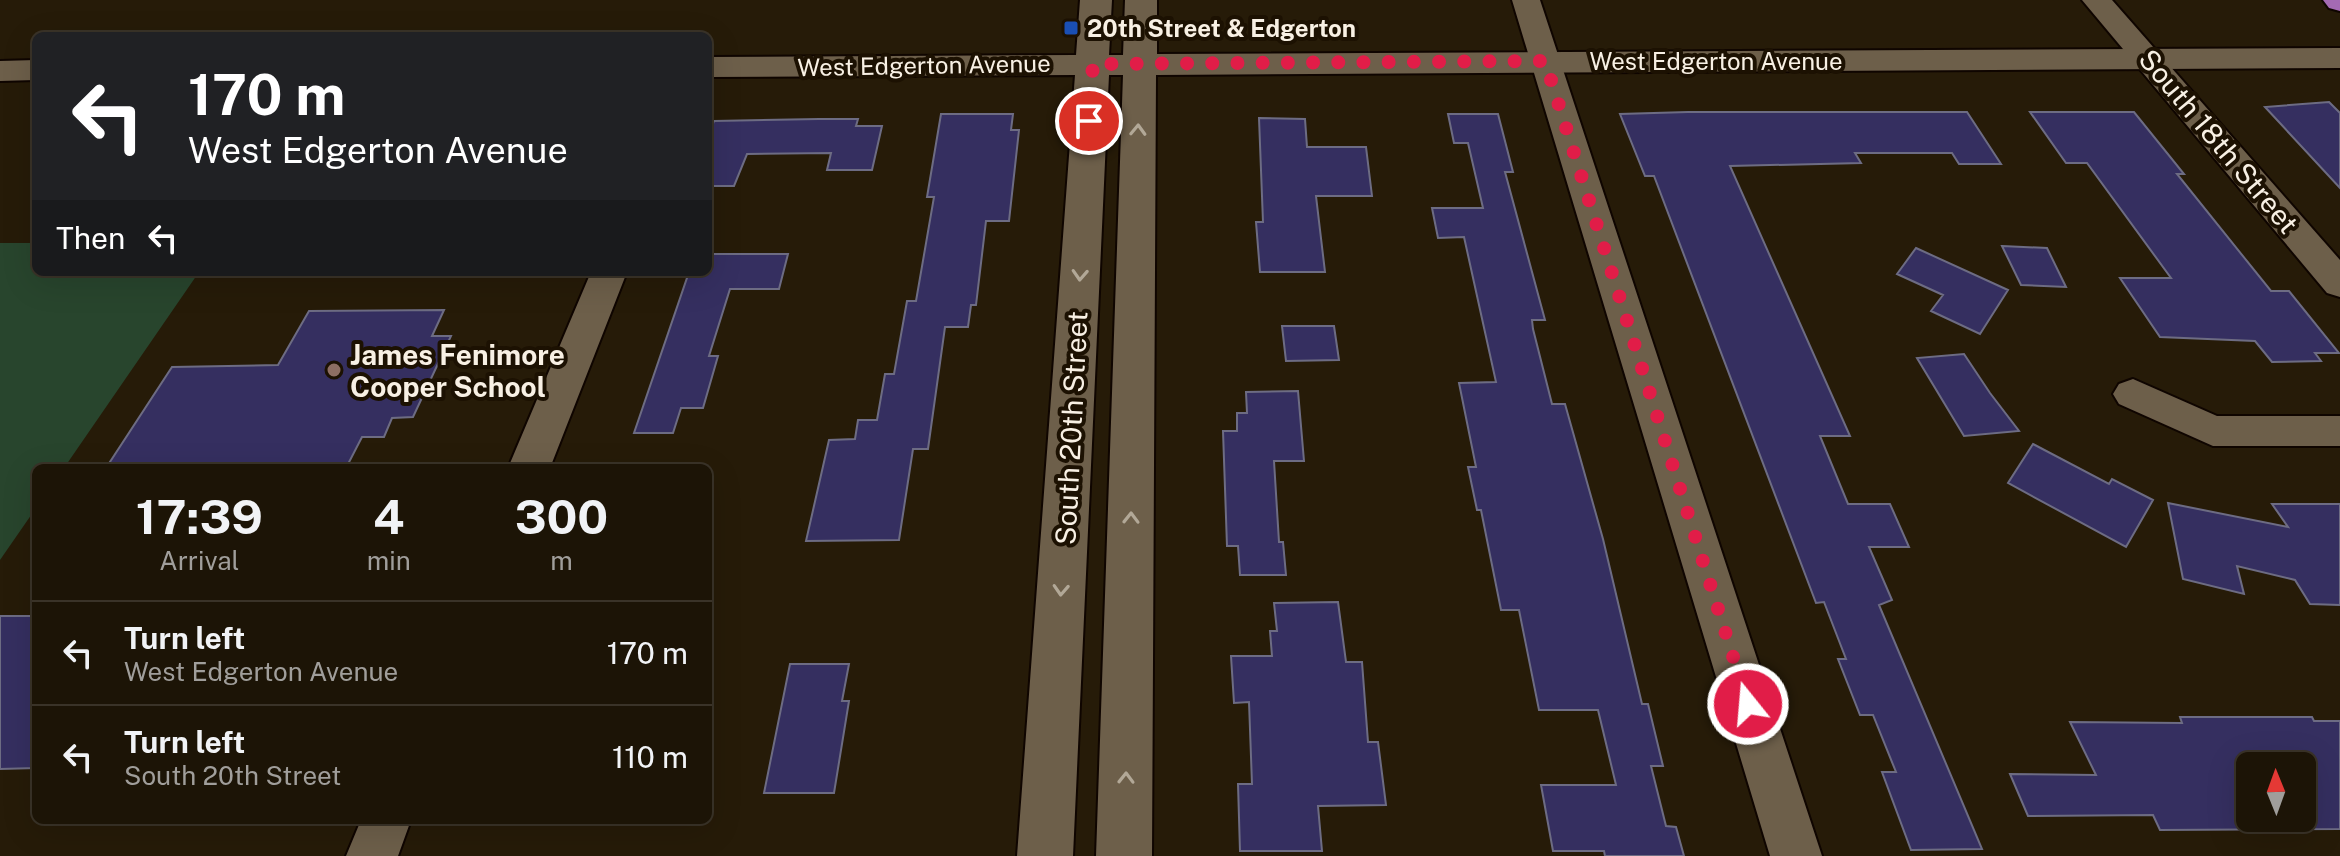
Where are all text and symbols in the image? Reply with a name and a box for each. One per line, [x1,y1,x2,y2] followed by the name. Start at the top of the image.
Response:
[1087,14,1356,42] place label: 20th Street & Edgerton
[1062,19,1080,37] marker: 20th Street & Edgerton
[2133,42,2305,240] street label: South 18th Street
[1589,47,1843,75] street label: West Edgerton Avenue
[797,49,1051,81] street label: West Edgerton Avenue
[188,62,345,128] text: 170 m
[56,64,160,168] icon: left
[1055,87,1123,155] pin
[1067,99,1111,143] icon: arrive
[1130,123,1147,136] one-way arrow
[188,129,568,171] text: West Edgerton Avenue
[141,216,185,260] icon: left
[56,220,125,256] text: Then
[1072,269,1089,282] one-way arrow
[1048,310,1094,546] street label: South 20th Street
[350,338,565,403] place label: James Fenimore Cooper School
[325,361,343,379] marker: James Fenimore Cooper School
[136,488,263,545] text: 17:39
[373,488,404,545] text: 4
[515,488,608,545] text: 300
[1122,511,1139,524] one-way arrow
[159,545,239,576] text: Arrival
[367,545,411,576] text: min
[550,545,573,576] text: m
[1053,584,1070,597] one-way arrow
[124,620,245,656] text: Turn left
[56,631,100,675] icon: left
[607,635,688,671] text: 170 m
[124,656,398,687] text: West Edgerton Avenue
[1706,662,1790,746] position arrow
[124,724,245,760] text: Turn left
[56,735,100,779] icon: left
[612,739,688,775] text: 110 m
[2236,752,2316,832] north arrow
[2236,752,2316,832] map controls
[124,760,341,791] text: South 20th Street
[1117,771,1134,784] one-way arrow

